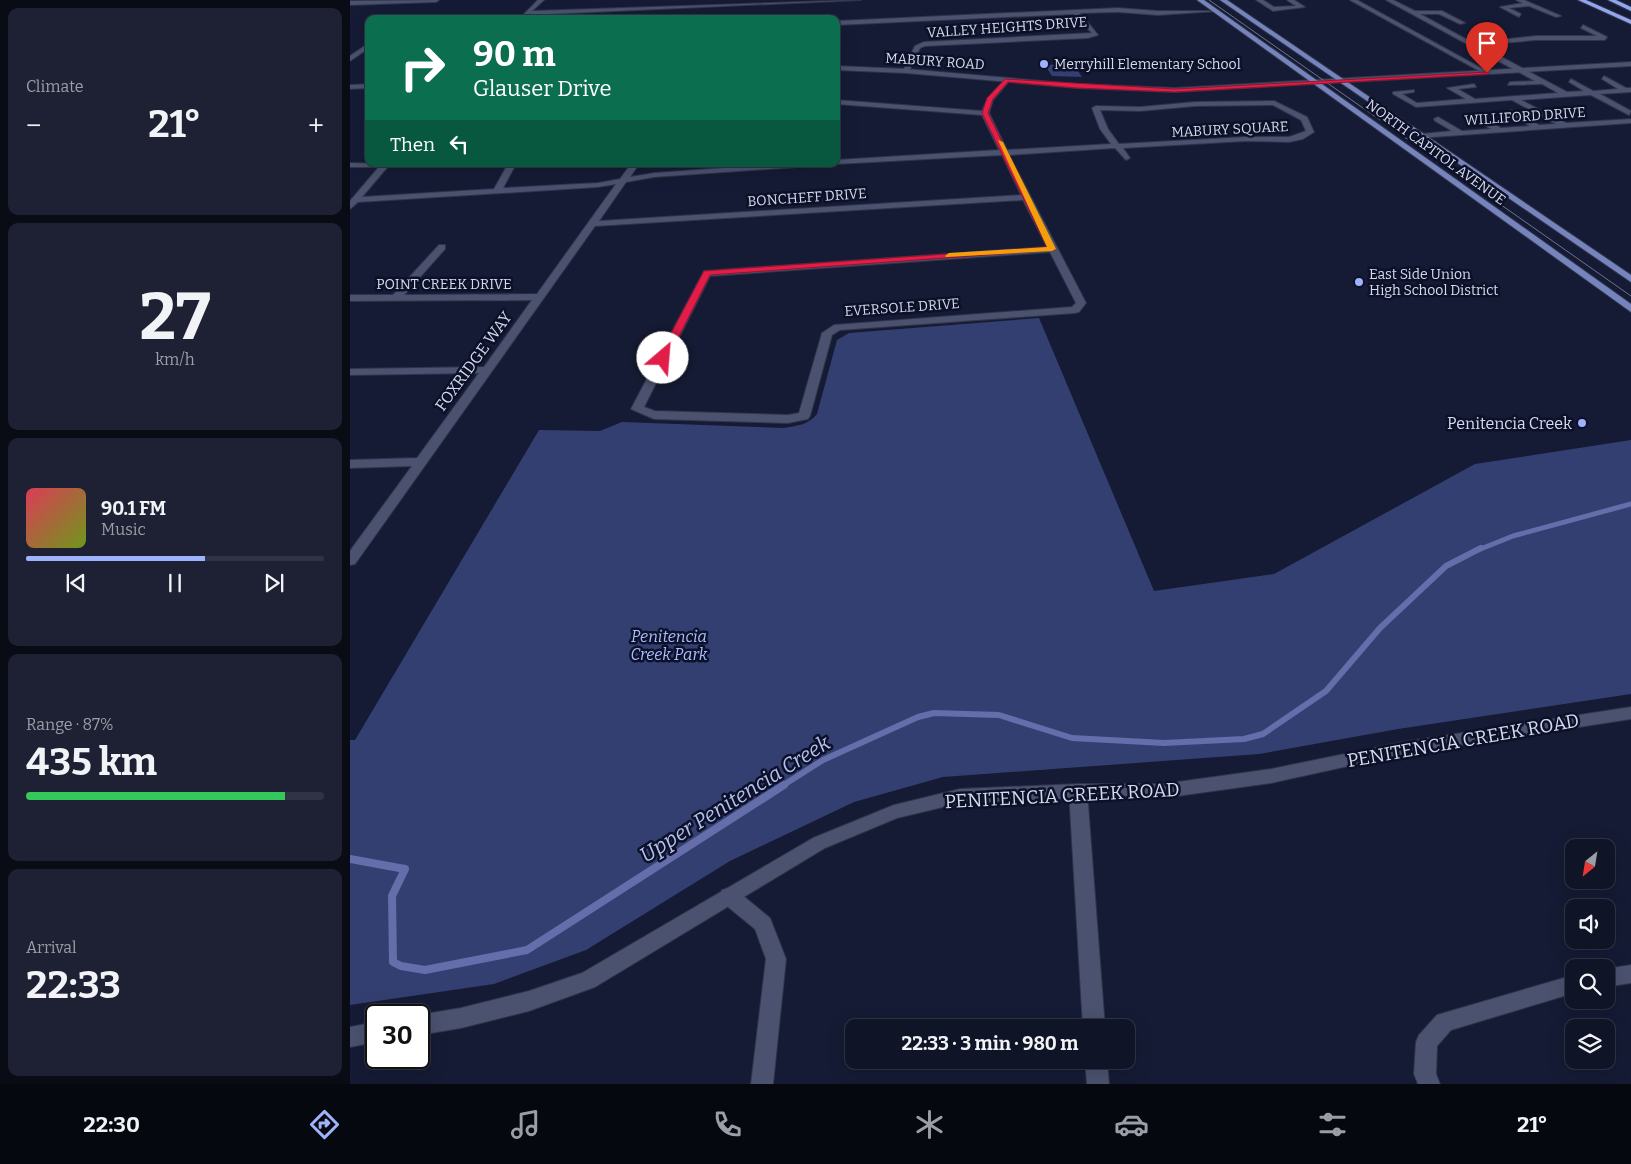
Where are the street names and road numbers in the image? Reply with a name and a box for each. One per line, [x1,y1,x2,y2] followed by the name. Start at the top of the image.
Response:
[926,13,1088,42] street label: VALLEY HEIGHTS DRIVE
[885,50,985,73] street label: MABURY ROAD
[1363,96,1509,209] street label: NORTH CAPITOL AVENUE
[1464,104,1586,129] street label: WILLIFORD DRIVE
[1171,118,1289,141] street label: MABURY SQUARE
[747,185,867,210] street label: BONCHEFF DRIVE
[376,276,512,293] street label: POINT CREEK DRIVE
[844,295,960,320] street label: EVERSOLE DRIVE
[431,307,516,415] street label: FOXRIDGE WAY
[1345,709,1581,772] street label: PENITENCIA CREEK ROAD
[944,778,1180,813] street label: PENITENCIA CREEK ROAD

